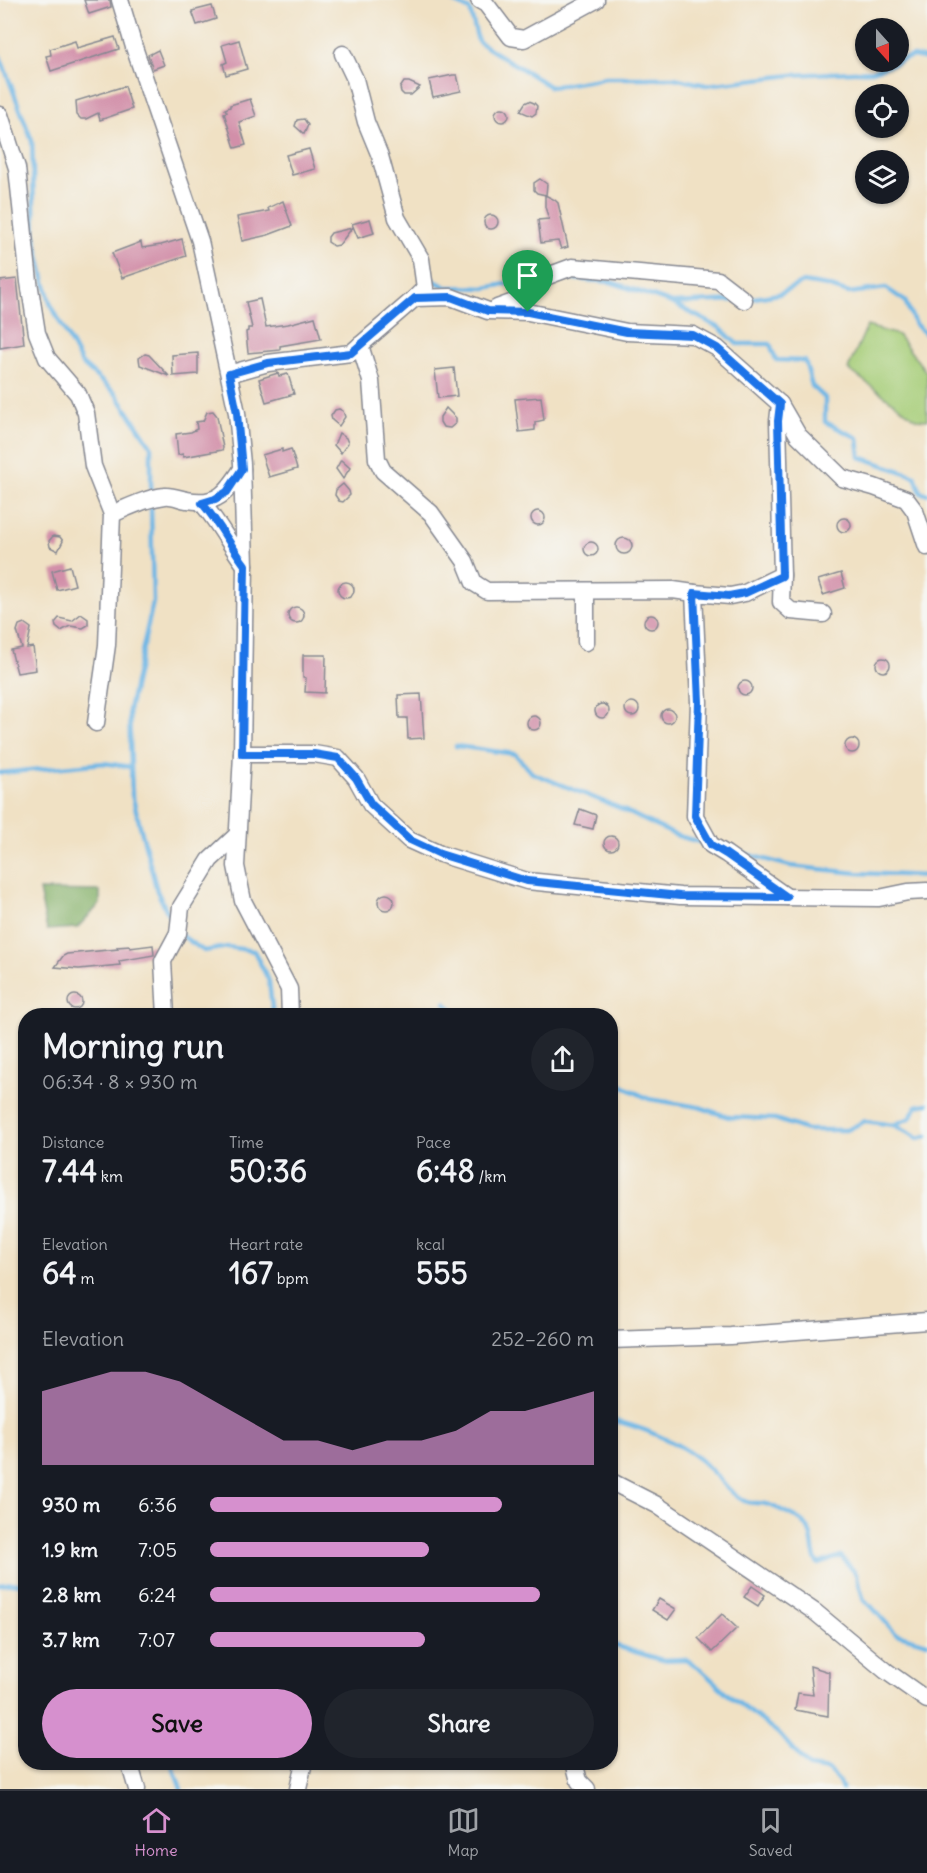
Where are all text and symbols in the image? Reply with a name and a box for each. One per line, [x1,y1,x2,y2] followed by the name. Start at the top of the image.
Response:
[855,18,909,72] north arrow
[855,18,909,204] map controls
[855,84,909,138] button: locate
[855,150,909,204] button: layers
[502,250,553,312] pin
[511,259,544,292] icon: arrive
[42,1025,224,1067] text: Morning run
[531,1028,594,1091] button: share
[42,1069,198,1094] text: 06:34 · 8 × 930 m
[42,1132,104,1152] text: Distance
[229,1132,264,1152] text: Time
[416,1132,451,1152] text: Pace
[42,1152,97,1190] text: 7.44
[229,1152,307,1190] text: 50:36
[416,1152,475,1190] text: 6:48
[97,1166,123,1186] text: km
[475,1166,507,1186] text: /km
[42,1234,108,1254] text: Elevation
[229,1234,303,1254] text: Heart rate
[416,1234,445,1254] text: kcal
[42,1254,77,1292] text: 64
[229,1254,273,1292] text: 167
[416,1254,468,1292] text: 555
[77,1268,95,1288] text: m
[273,1268,309,1288] text: bpm
[42,1326,124,1351] text: Elevation
[491,1326,594,1351] text: 252–260 m
[42,1492,100,1517] text: 930 m
[138,1492,177,1517] text: 6:36
[42,1537,98,1562] text: 1.9 km
[138,1537,177,1562] text: 7:05
[42,1582,101,1607] text: 2.8 km
[138,1582,176,1607] text: 6:24
[42,1627,100,1652] text: 3.7 km
[138,1627,175,1652] text: 7:07
[42,1689,312,1758] button: Save
[324,1689,594,1758] button: Share
[135,1804,178,1860] tab: Home
[447,1804,480,1860] tab: Map
[749,1804,792,1860] tab: Saved

